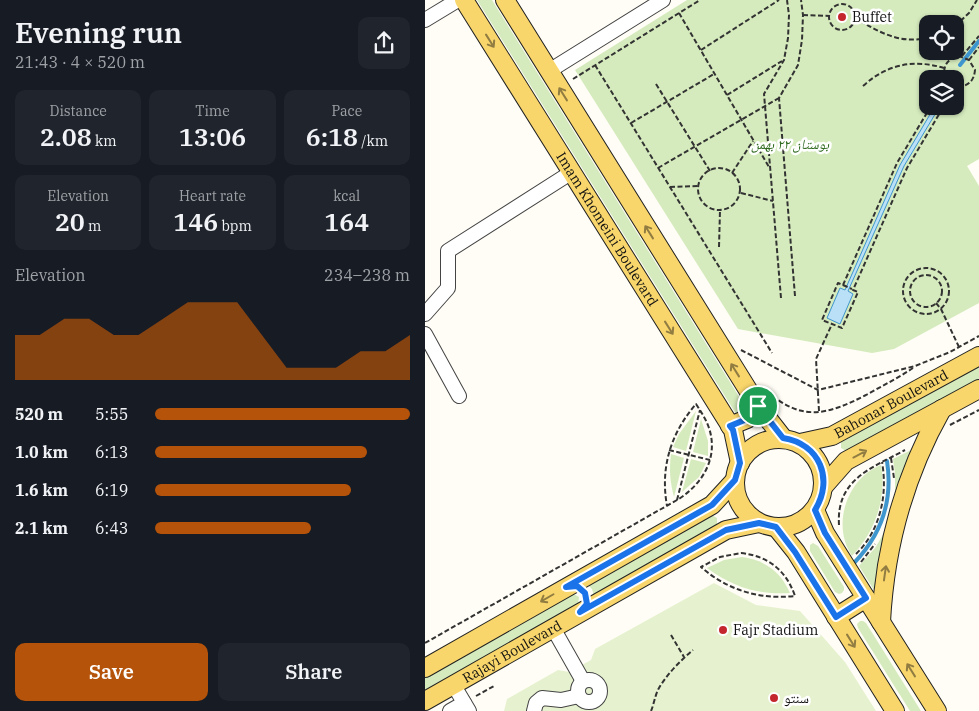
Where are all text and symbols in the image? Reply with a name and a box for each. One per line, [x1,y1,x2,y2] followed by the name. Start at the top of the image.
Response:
[852,8,892,26] place label: Buffet
[836,11,848,23] marker: Buffet
[15,14,182,51] text: Evening run
[919,15,964,115] map controls
[919,15,964,60] button: locate
[358,17,410,69] button: share
[485,34,495,48] one-way arrow
[15,52,145,72] text: 21:43 · 4 × 520 m
[919,70,964,115] button: layers
[558,87,568,101] one-way arrow
[50,102,107,120] text: Distance
[195,102,230,120] text: Time
[331,102,362,120] text: Pace
[40,120,92,153] text: 2.08
[179,120,246,153] text: 13:06
[306,120,358,153] text: 6:18
[92,132,117,150] text: km
[358,132,388,150] text: /km
[751,135,829,153] park label: بوستان ۲۲ بهمن
[552,149,662,310] street label: Imam Khomeini Boulevard
[47,187,109,205] text: Elevation
[179,187,246,205] text: Heart rate
[333,187,360,205] text: kcal
[55,205,85,238] text: 20
[173,205,218,238] text: 146
[324,205,369,238] text: 164
[85,217,101,235] text: m
[218,217,252,235] text: bpm
[644,225,654,239] one-way arrow
[15,265,85,285] text: Elevation
[324,265,410,285] text: 234–238 m
[664,320,674,334] one-way arrow
[730,363,740,377] one-way arrow
[831,365,952,442] street label: Bahonar Boulevard
[737,385,779,427] pin
[744,392,772,420] icon: arrive
[15,404,63,424] text: 520 m
[95,404,128,424] text: 5:55
[15,442,68,462] text: 1.0 km
[95,442,128,462] text: 6:13
[852,449,867,459] one-way arrow
[15,480,68,500] text: 1.6 km
[95,480,128,500] text: 6:19
[15,518,68,538] text: 2.1 km
[95,518,128,538] text: 6:43
[880,566,890,582] one-way arrow
[540,594,555,604] one-way arrow
[459,616,565,687] street label: Rajayi Boulevard
[733,621,818,639] place label: Fajr Stadium
[717,624,729,636] marker: Fajr Stadium
[847,633,857,647] one-way arrow
[15,643,208,701] button: Save
[218,643,410,701] button: Share
[905,663,915,677] one-way arrow
[784,689,809,707] place label: سنتو
[768,692,780,704] marker: سنتو

